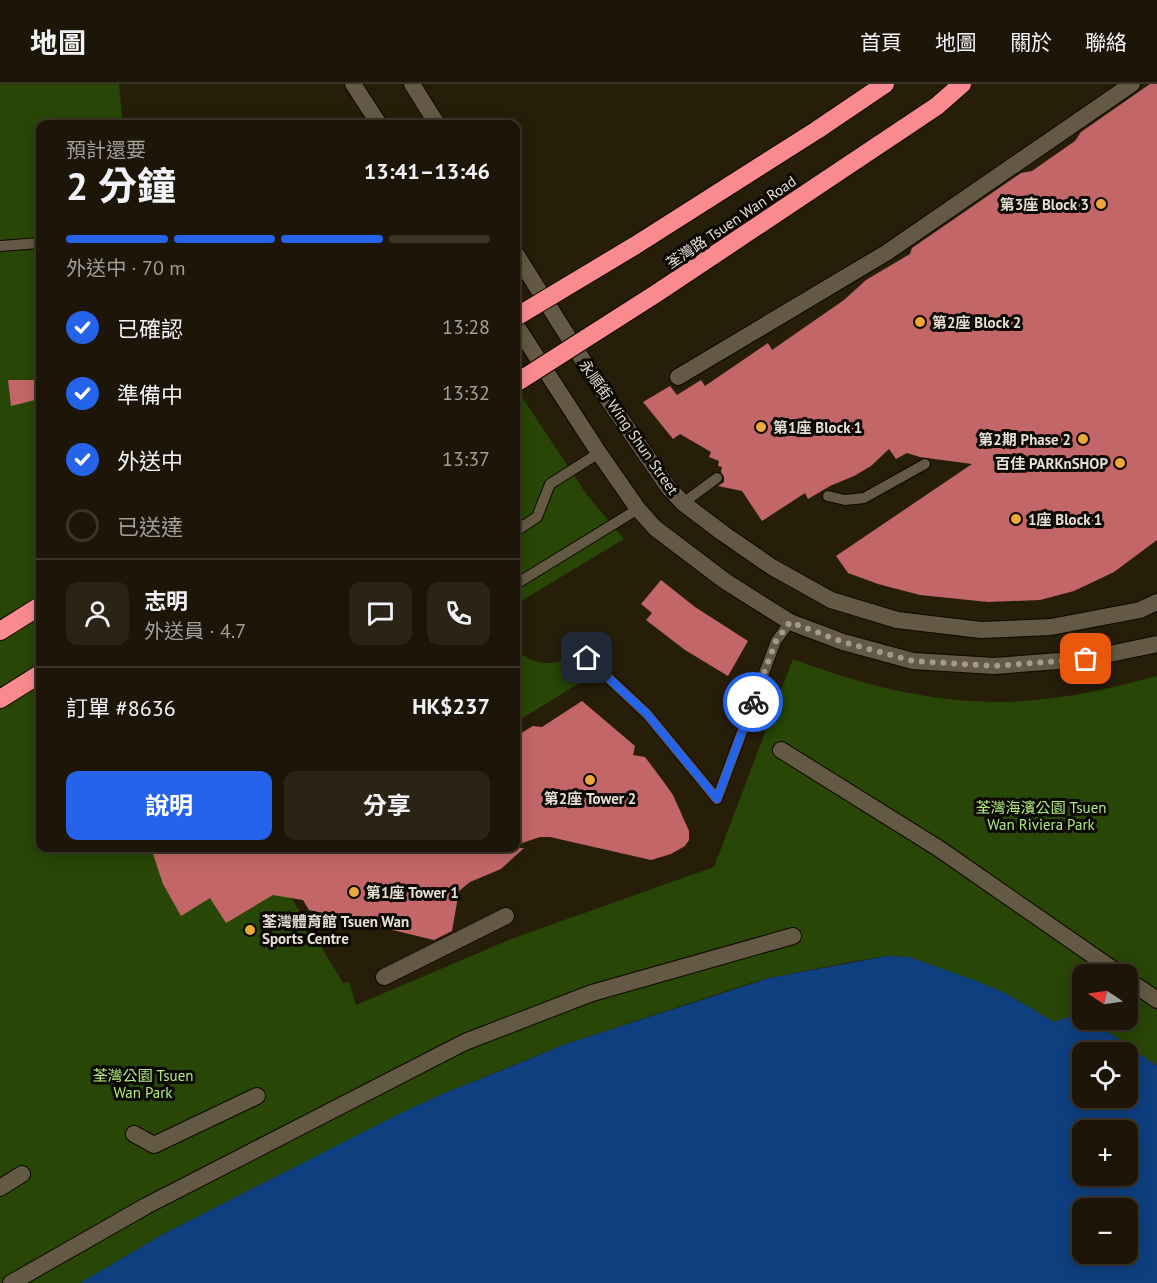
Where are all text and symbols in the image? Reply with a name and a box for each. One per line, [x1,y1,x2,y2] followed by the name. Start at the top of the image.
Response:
[30,24,86,61] text: 地圖
[860,29,902,56] text: 首頁
[935,29,977,56] text: 地圖
[1010,29,1052,56] text: 關於
[1085,29,1127,56] text: 聯絡
[66,137,146,163] text: 預計還要
[364,157,490,185] text: 13:41–13:46
[66,160,176,211] text: 2 分鐘
[662,171,800,273] street label: 荃灣路 Tsuen Wan Road
[1000,195,1089,214] place label: 第3座 Block 3
[1094,197,1108,211] marker: 第3座 Block 3
[66,255,185,281] text: 外送中 · 70 m
[66,311,99,344] icon: check
[932,313,1021,332] place label: 第2座 Block 2
[442,314,490,340] text: 13:28
[117,315,183,343] text: 已確認
[913,315,927,329] marker: 第2座 Block 2
[575,356,683,498] street label: 永順街 Wing Shun Street
[66,377,99,410] icon: check
[442,380,490,406] text: 13:32
[117,381,183,409] text: 準備中
[773,418,862,437] place label: 第1座 Block 1
[754,420,768,434] marker: 第1座 Block 1
[978,430,1071,449] place label: 第2期 Phase 2
[1076,432,1090,446] marker: 第2期 Phase 2
[66,443,99,476] icon: check
[442,446,490,472] text: 13:37
[117,447,183,475] text: 外送中
[995,454,1108,473] place label: 百佳 PARKnSHOP
[1113,456,1127,470] marker: 百佳 PARKnSHOP
[1028,510,1102,529] place label: 1座 Block 1
[1009,512,1023,526] marker: 1座 Block 1
[117,513,183,541] text: 已送達
[66,582,129,645] button: person
[349,582,412,645] button: chat
[427,582,490,645] button: phone
[144,587,188,615] text: 志明
[144,618,246,644] text: 外送員 · 4.7
[561,632,612,683] pin
[1060,633,1111,684] pin
[570,641,603,674] icon: home
[1069,642,1102,675] icon: bag
[723,672,783,732] courier
[737,686,770,719] icon: bike
[412,692,490,720] text: HK$237
[66,694,176,722] text: 訂單 #8636
[66,771,272,840] button: 說明
[284,771,490,840] button: 分享
[583,773,597,787] marker: 第2座 Tower 2
[544,789,636,808] place label: 第2座 Tower 2
[976,798,1106,834] park label: 荃灣海濱公園 Tsuen Wan Riviera Park
[366,883,459,902] place label: 第1座 Tower 1
[347,885,361,899] marker: 第1座 Tower 1
[262,912,409,948] place label: 荃灣體育館 Tsuen Wan Sports Centre
[243,923,257,937] marker: 荃灣體育館 Tsuen Wan Sports Centre
[1072,964,1138,1030] north arrow
[1072,964,1138,1264] map controls
[1072,1042,1138,1108] button: locate
[93,1066,193,1102] park label: 荃灣公園 Tsuen Wan Park
[1072,1120,1138,1186] button: +
[1072,1198,1138,1264] button: −

